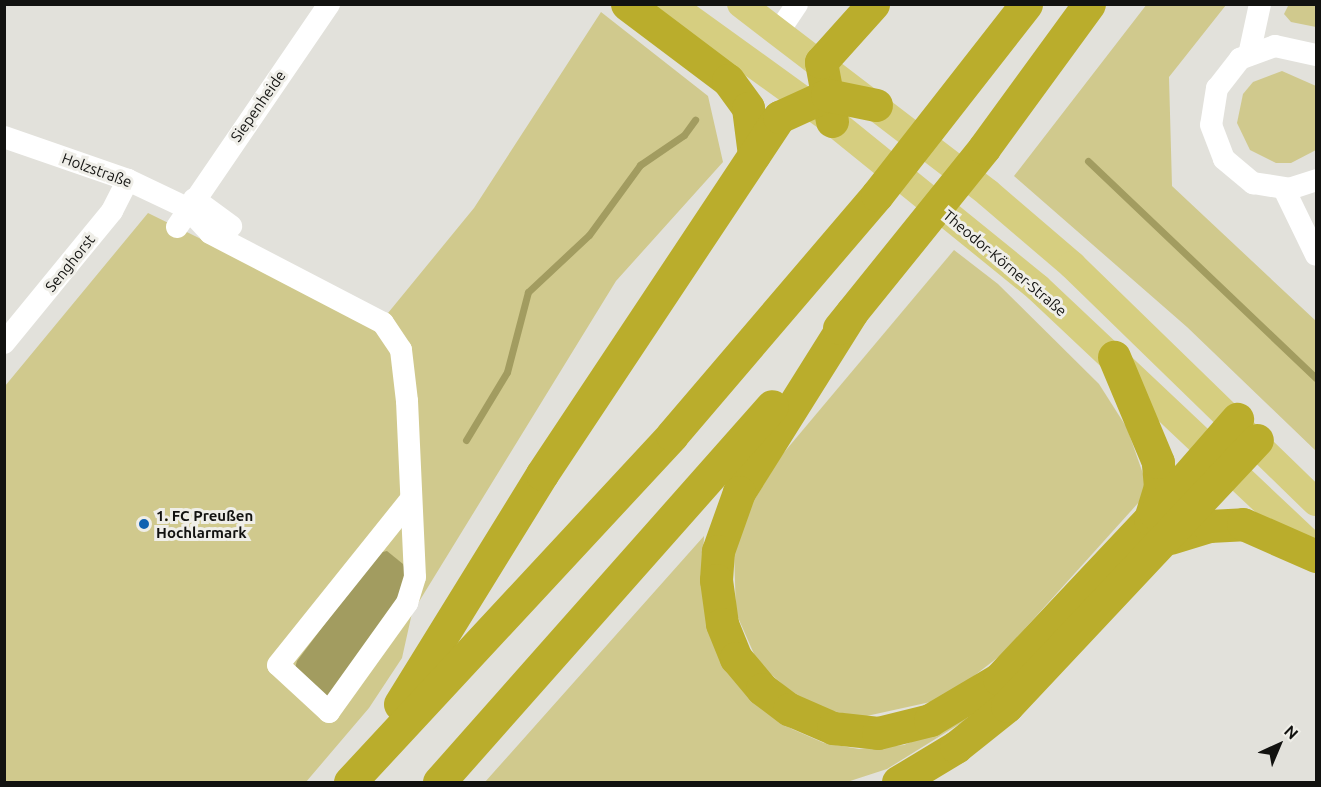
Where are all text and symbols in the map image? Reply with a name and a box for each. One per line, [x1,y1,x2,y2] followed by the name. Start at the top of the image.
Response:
[227,67,289,145] street label: Siepenheide
[60,149,134,191] street label: Holzstraße
[940,206,1070,320] street label: Theodor-Körner-Straße
[41,231,99,295] street label: Senghorst
[156,506,253,541] place label: 1. FC Preußen Hochlarmark
[137,517,151,531] marker: 1. FC Preußen Hochlarmark
[1249,715,1309,775] north arrow
[1281,721,1302,743] text: N

